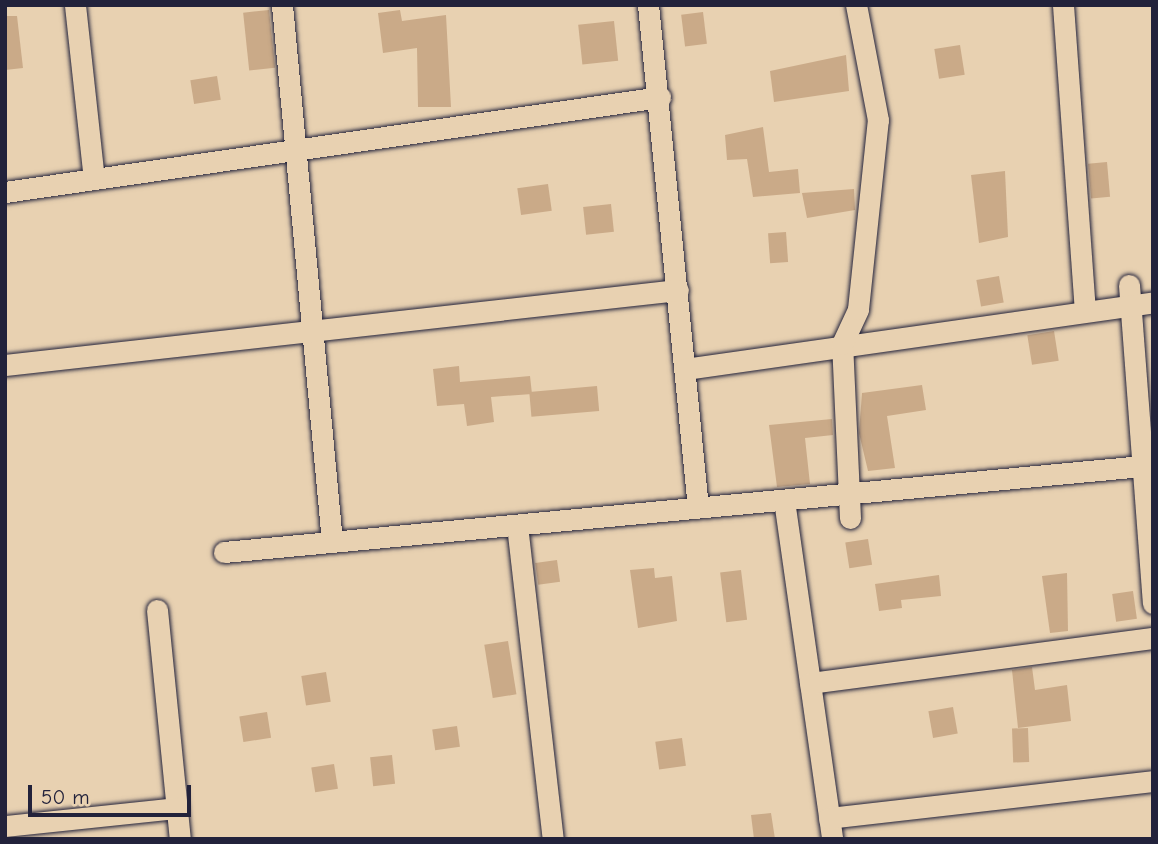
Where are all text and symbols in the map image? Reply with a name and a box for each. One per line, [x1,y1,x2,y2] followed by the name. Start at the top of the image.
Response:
[32,770,194,814] scale bar
[41,785,90,809] text: 50 m

